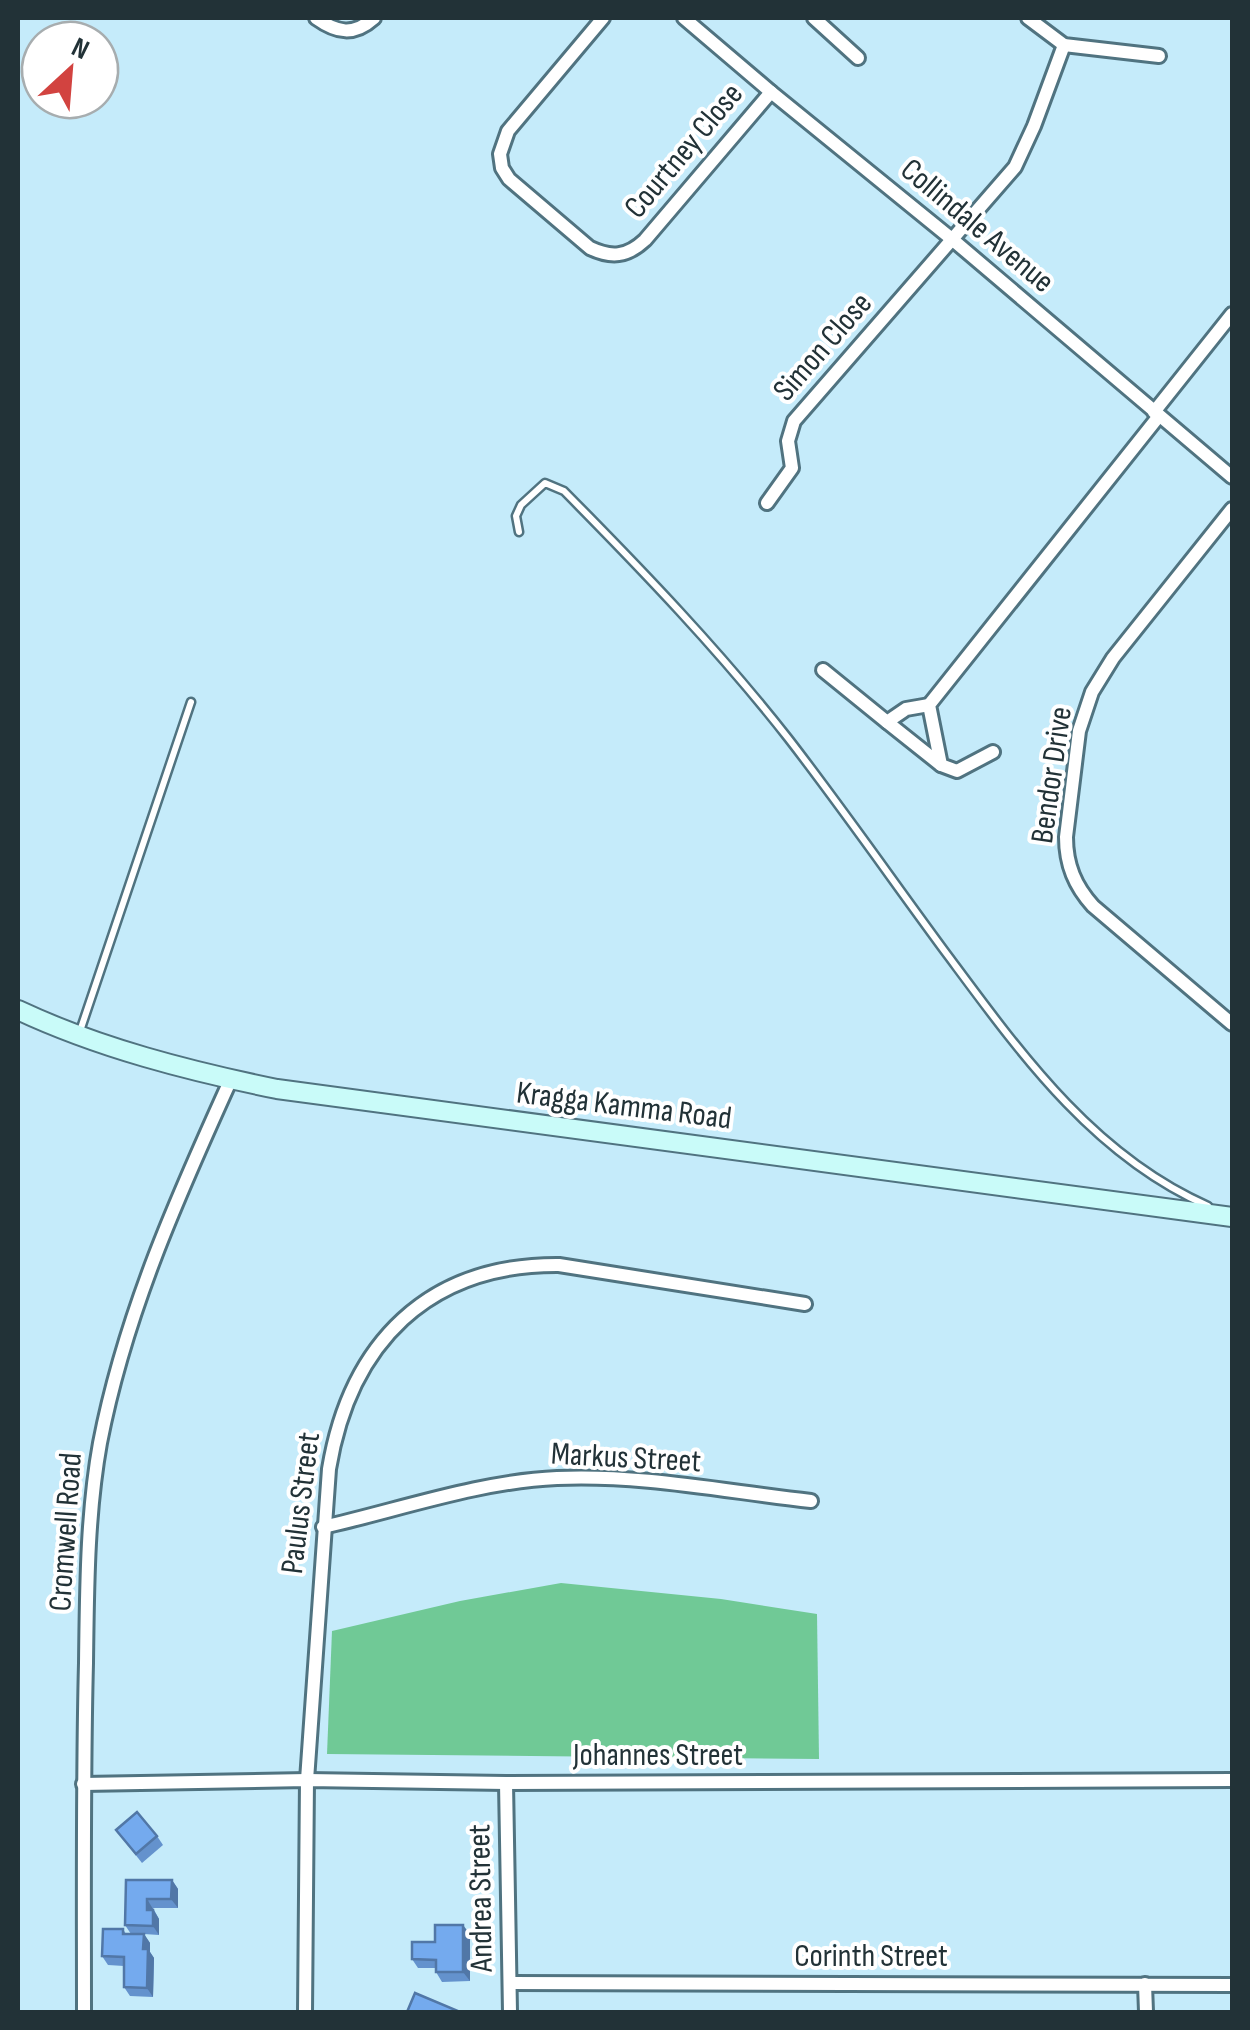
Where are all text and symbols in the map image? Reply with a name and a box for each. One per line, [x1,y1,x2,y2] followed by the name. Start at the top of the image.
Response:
[20,20,120,120] north arrow
[66,31,94,67] text: N
[616,76,752,226] street label: Courtney Close
[892,150,1062,302] street label: Collindale Avenue
[765,285,881,409] street label: Simon Close
[1023,704,1081,846] street label: Bendor Drive
[514,1073,734,1139] street label: Kragga Kamma Road
[273,1430,329,1576] street label: Paulus Street
[550,1435,702,1481] street label: Markus Street
[41,1451,91,1613] street label: Cromwell Road
[572,1736,743,1775] street label: Johannes Street
[460,1824,502,1973] street label: Andrea Street
[794,1937,948,1976] street label: Corinth Street

